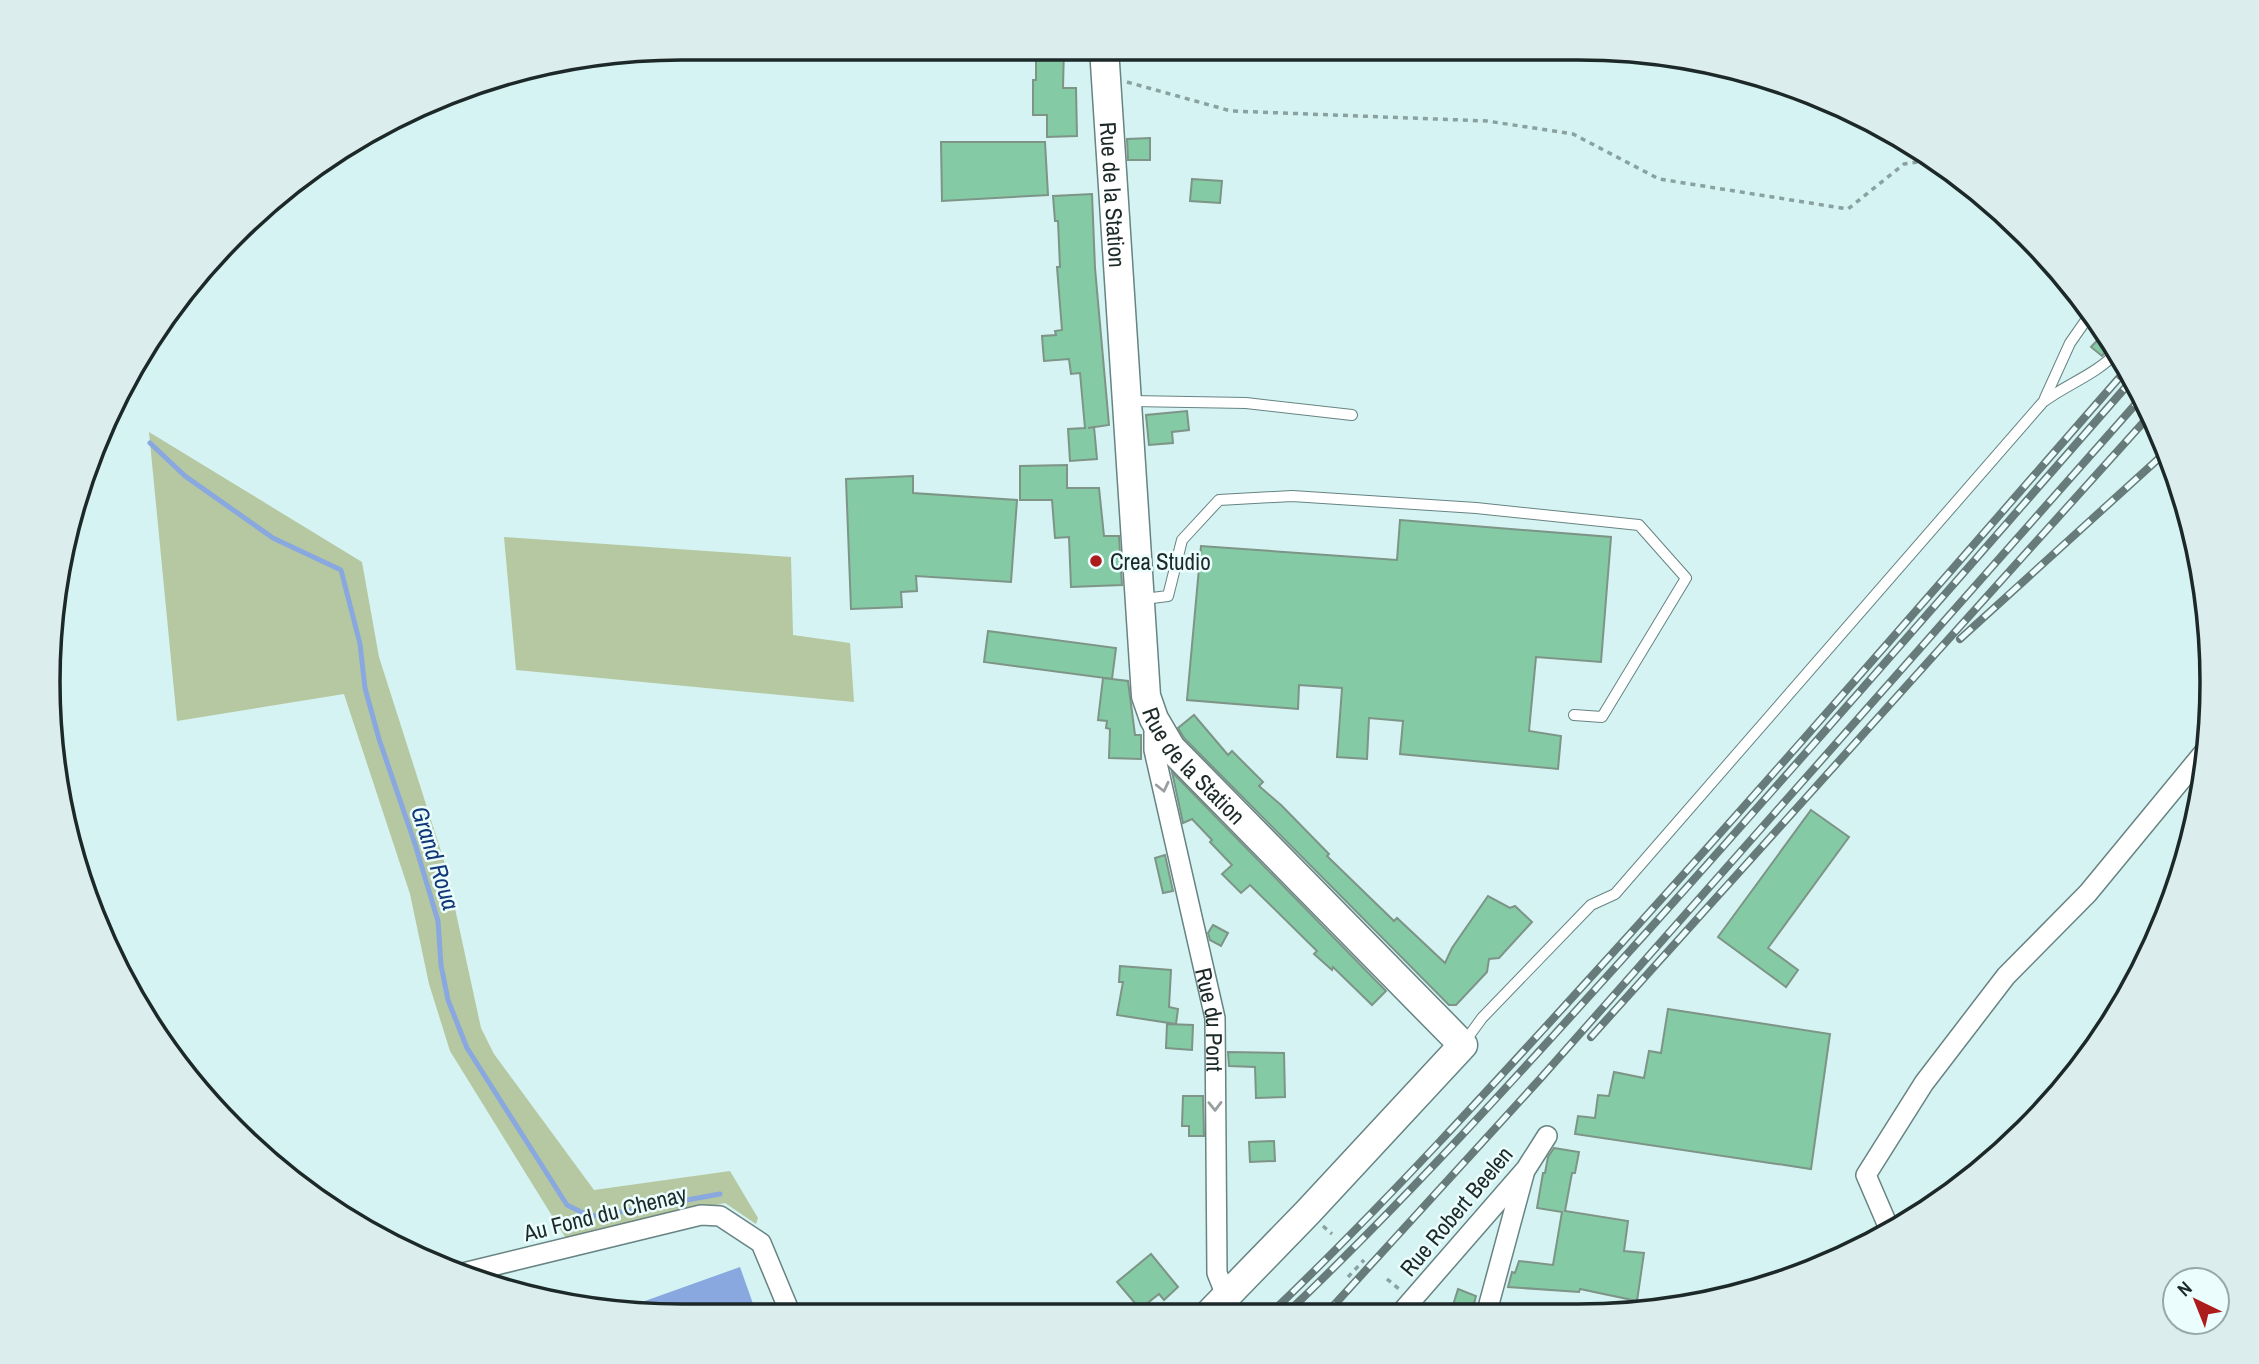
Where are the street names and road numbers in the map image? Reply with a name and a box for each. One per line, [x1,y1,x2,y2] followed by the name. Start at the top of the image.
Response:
[1093,121,1134,268] street label: Rue de la Station
[1136,703,1253,831] street label: Rue de la Station
[1188,965,1231,1072] street label: Rue du Pont
[1393,1140,1519,1282] street label: Rue Robert Beelen
[519,1178,690,1248] street label: Au Fond du Chenay

